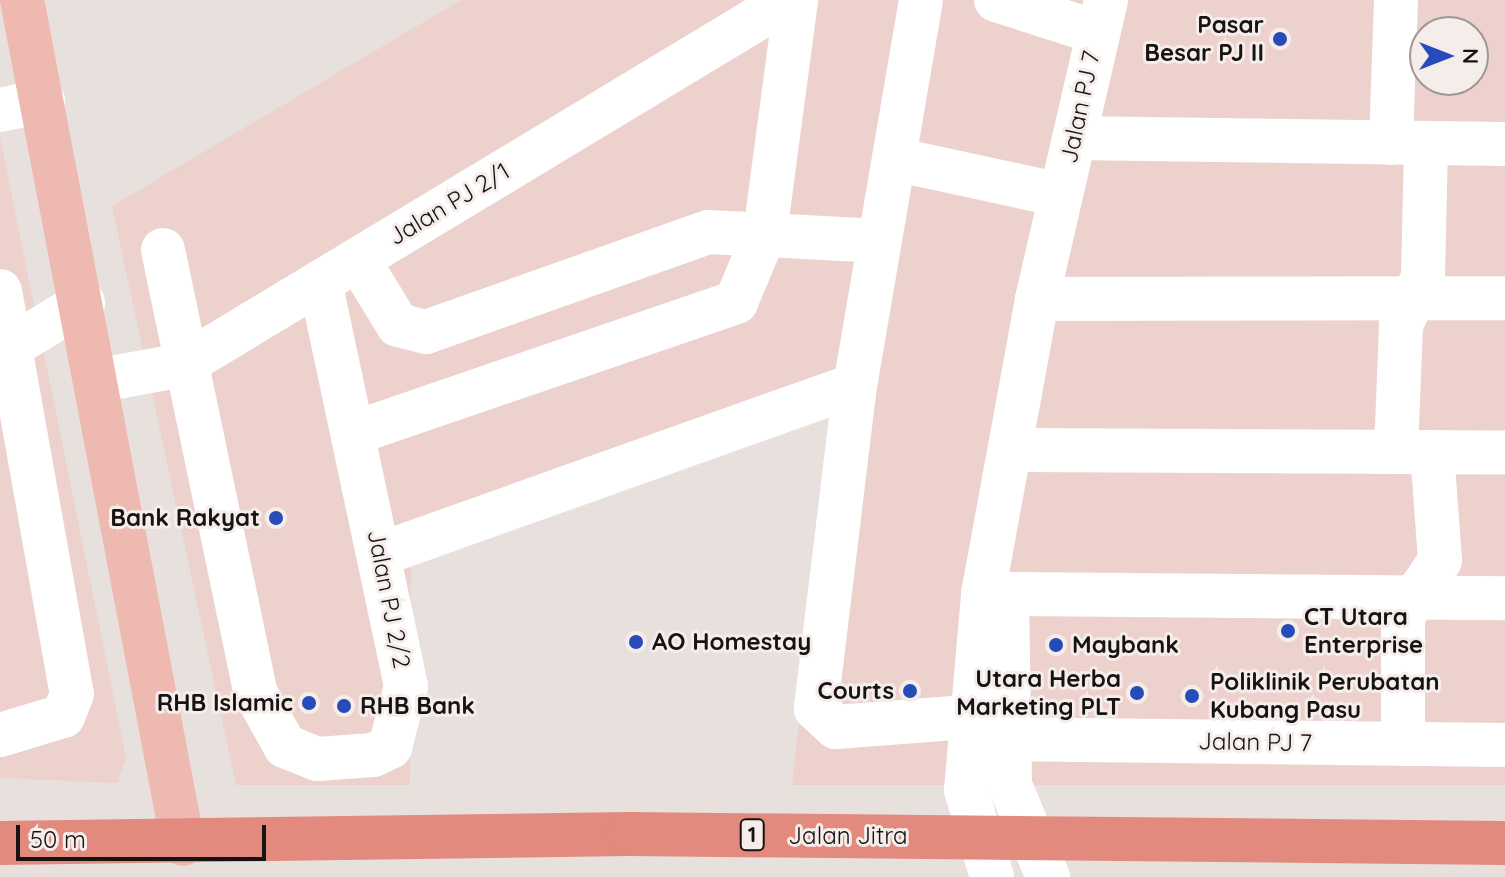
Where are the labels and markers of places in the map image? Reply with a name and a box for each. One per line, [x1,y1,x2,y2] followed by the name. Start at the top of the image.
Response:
[1144,11,1264,67] place label: Pasar Besar PJ II
[1271,30,1289,48] marker: Pasar Besar PJ II
[110,504,260,532] place label: Bank Rakyat
[267,509,285,527] marker: Bank Rakyat
[1304,603,1423,659] place label: CT Utara Enterprise
[1279,622,1297,640] marker: CT Utara Enterprise
[652,628,811,656] place label: AO Homestay
[1072,631,1179,659] place label: Maybank
[627,633,645,651] marker: AO Homestay
[1047,636,1065,654] marker: Maybank
[956,665,1121,721] place label: Utara Herba Marketing PLT
[1210,668,1440,724] place label: Poliklinik Perubatan Kubang Pasu
[818,677,894,705] place label: Courts
[901,682,919,700] marker: Courts
[1128,684,1146,702] marker: Utara Herba Marketing PLT
[1181,685,1203,707] marker: Poliklinik Perubatan Kubang Pasu
[157,689,293,717] place label: RHB Islamic
[360,692,475,720] place label: RHB Bank
[300,694,318,712] marker: RHB Islamic
[335,697,353,715] marker: RHB Bank

